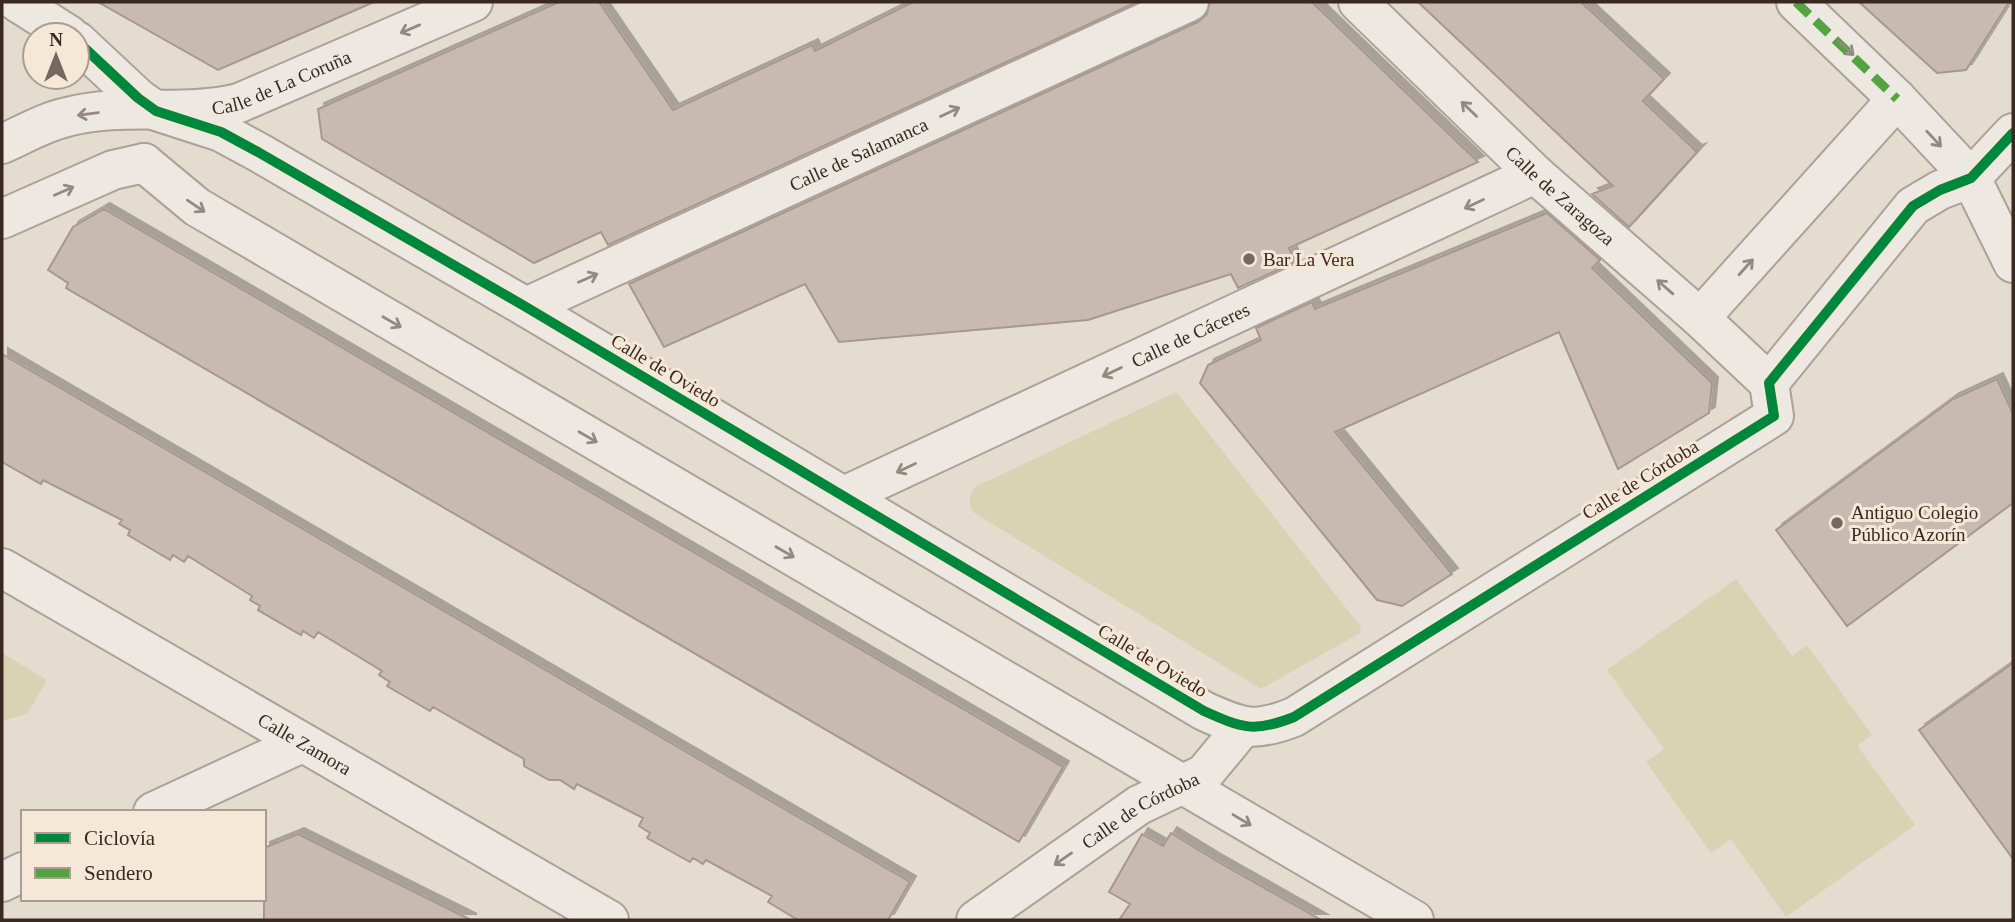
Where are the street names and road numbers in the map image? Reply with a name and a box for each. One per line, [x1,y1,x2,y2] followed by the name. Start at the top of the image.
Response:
[210,46,355,119] street label: Calle de La Coruña
[786,113,932,195] street label: Calle de Salamanca
[1502,142,1619,250] street label: Calle de Zaragoza
[1128,299,1253,372] street label: Calle de Cáceres
[607,330,724,411] street label: Calle de Oviedo
[1578,435,1703,524] street label: Calle de Córdoba
[1094,620,1211,701] street label: Calle de Oviedo
[254,709,355,779] street label: Calle Zamora
[1078,768,1203,853] street label: Calle de Córdoba

